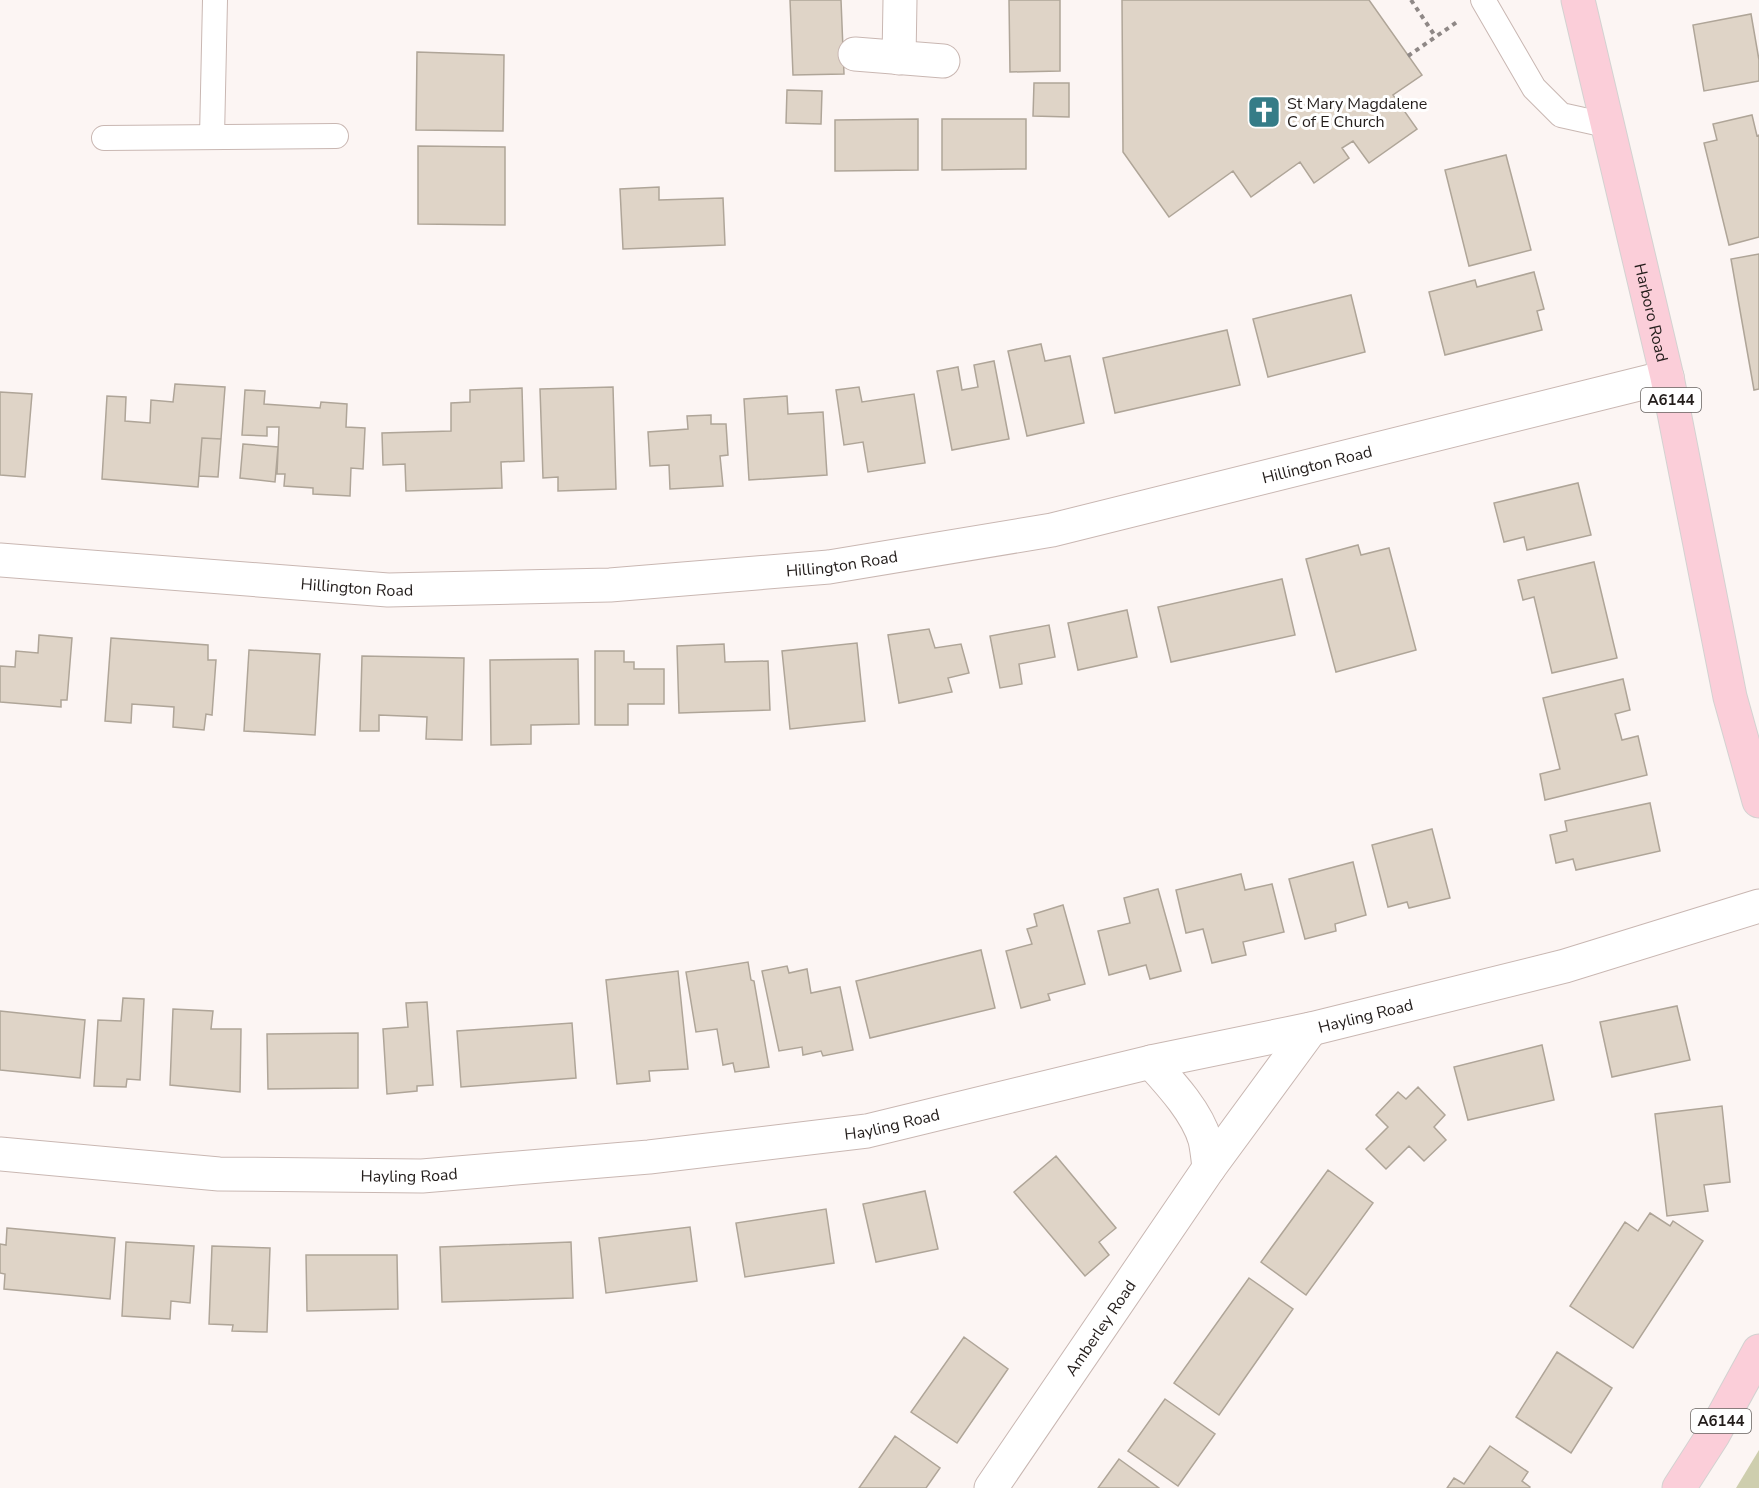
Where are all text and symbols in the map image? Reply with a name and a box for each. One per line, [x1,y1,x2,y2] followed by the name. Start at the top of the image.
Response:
[1287,93,1427,133] place label: St Mary Magdalene C of E Church
[1246,94,1282,130] church icon: St Mary Magdalene C of E Church
[1629,261,1673,364] street label: Harboro Road
[1641,388,1701,412] road number: A6144
[1260,441,1374,489] street label: Hillington Road
[785,546,899,582] street label: Hillington Road
[300,573,413,602] street label: Hillington Road
[1316,994,1415,1039] street label: Hayling Road
[843,1104,942,1146] street label: Hayling Road
[360,1163,459,1188] street label: Hayling Road
[1061,1276,1142,1381] street label: Amberley Road
[1691,1409,1751,1433] road number: A6144

